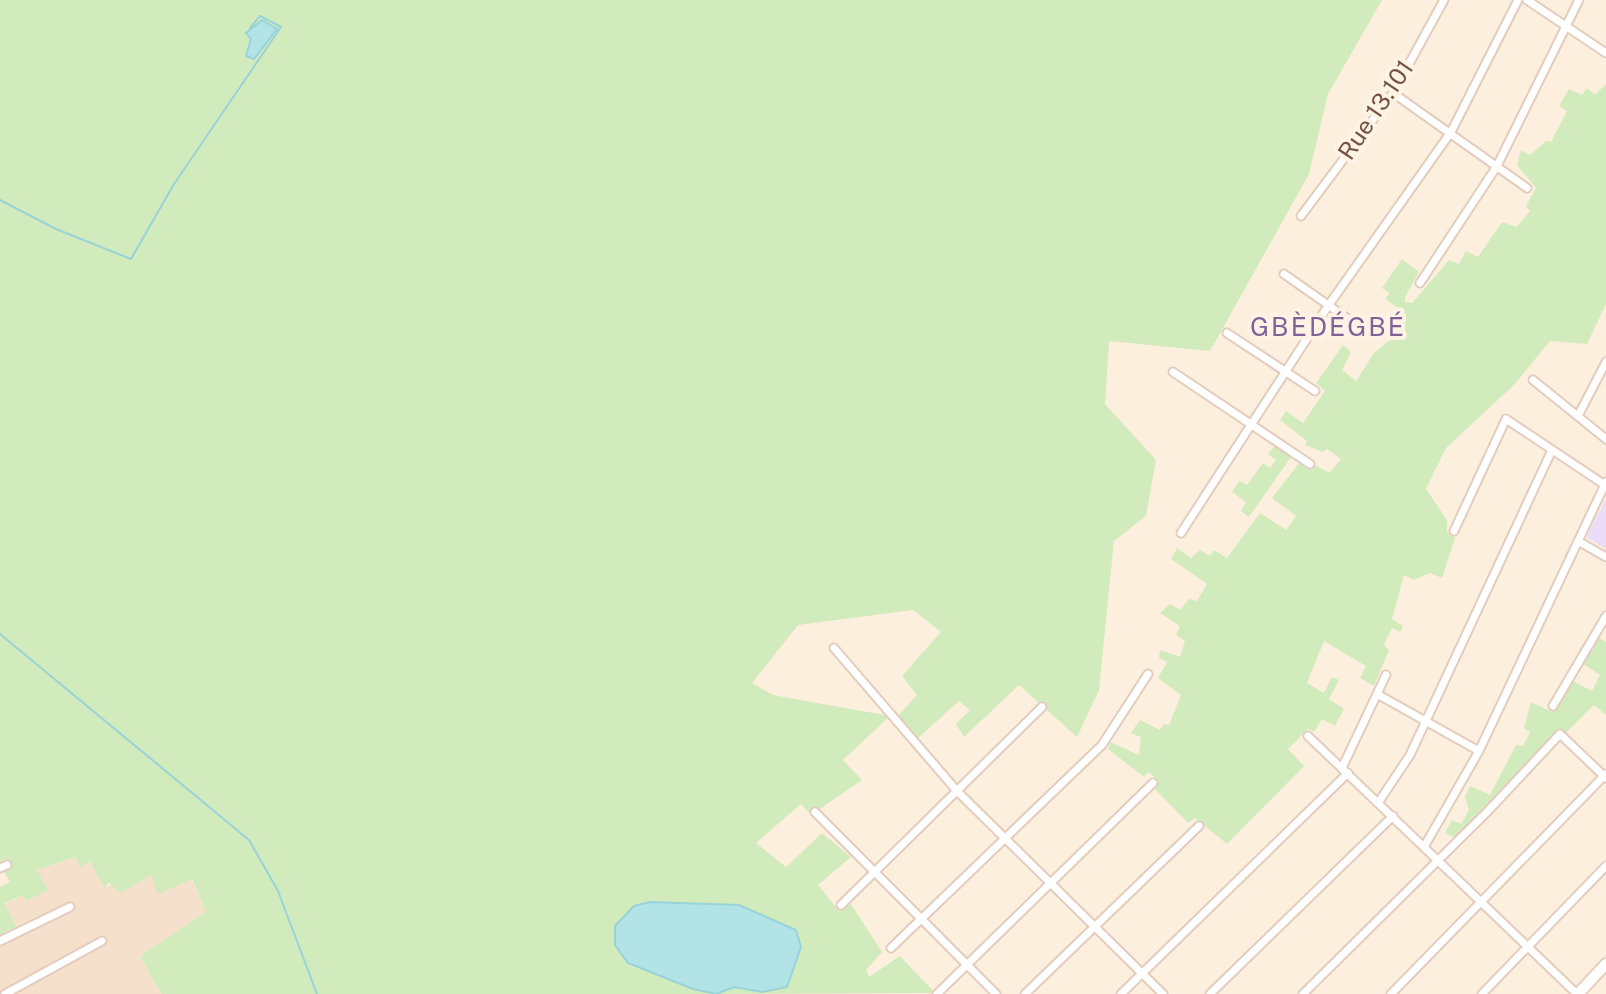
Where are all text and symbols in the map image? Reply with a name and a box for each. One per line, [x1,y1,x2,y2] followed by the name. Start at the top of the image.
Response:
[1332,54,1419,164] street label: Rue 13.101
[1250,311,1406,342] district label: GBÈDÉGBÉ

